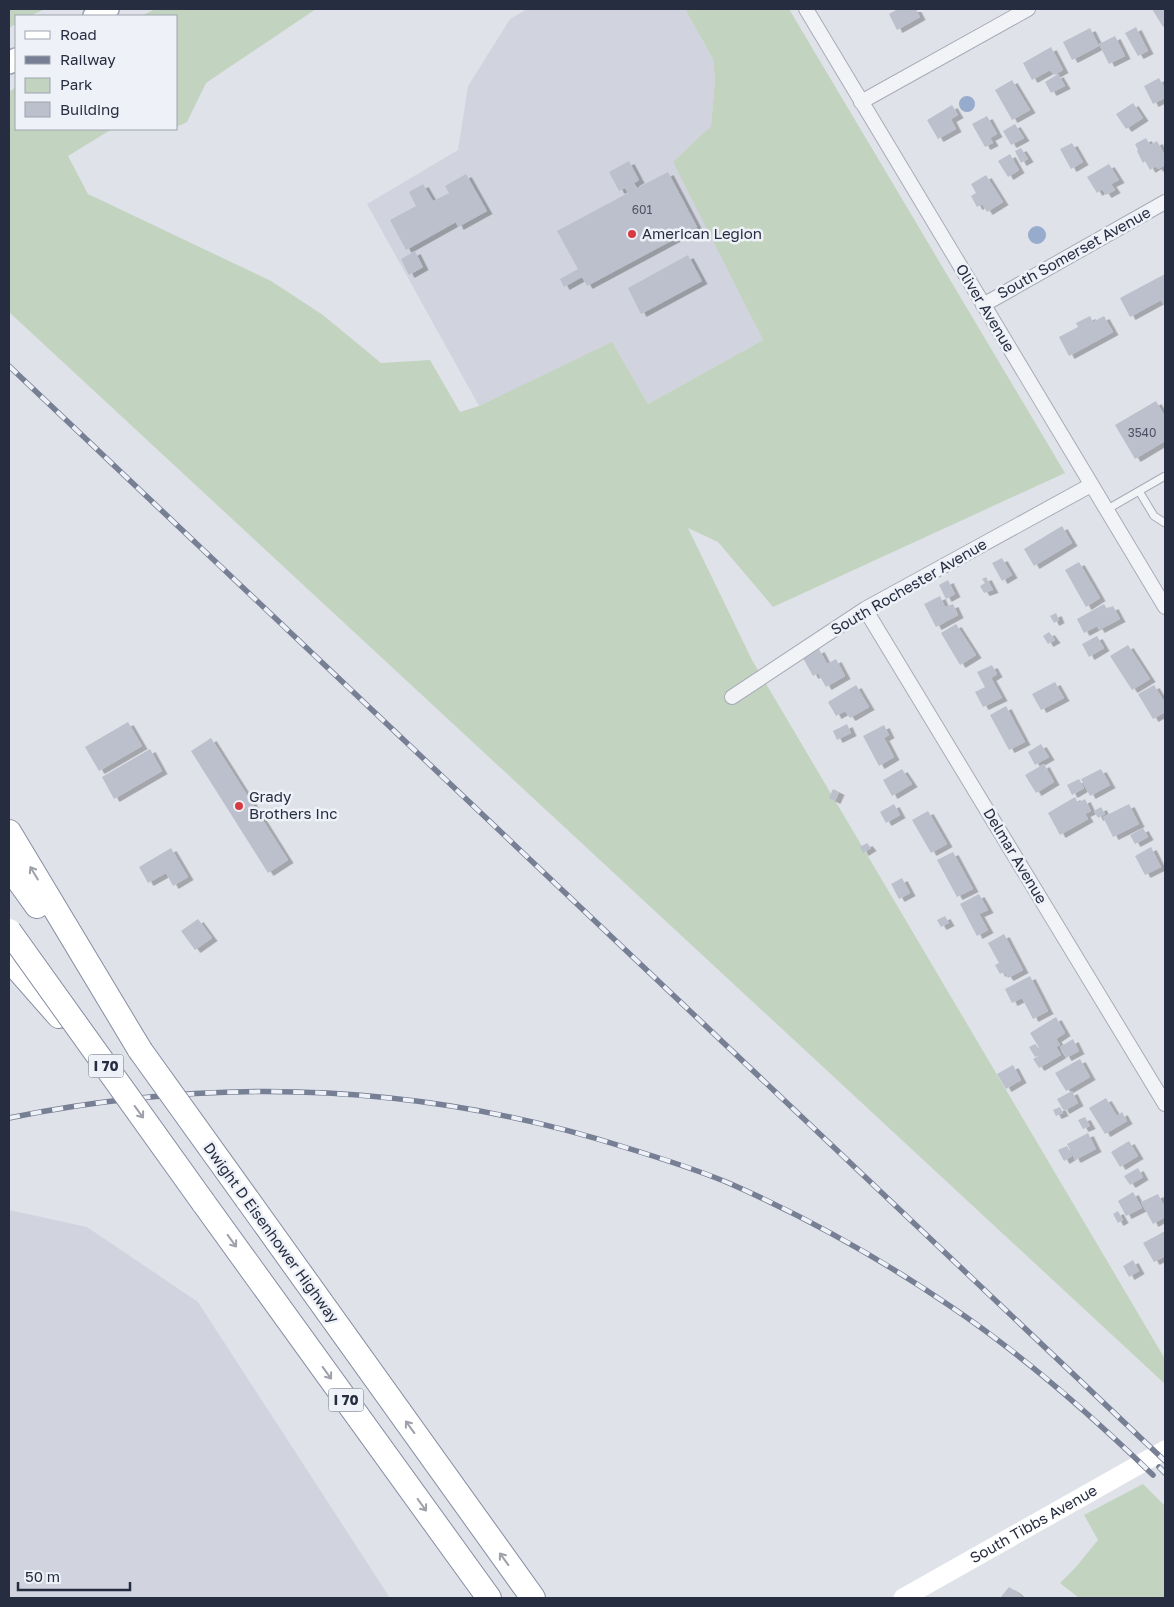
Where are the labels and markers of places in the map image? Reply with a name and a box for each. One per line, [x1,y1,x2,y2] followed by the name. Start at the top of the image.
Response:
[642,224,762,242] place label: American Legion
[626,228,638,240] marker: American Legion
[249,787,337,822] place label: Grady Brothers Inc
[233,800,245,812] marker: Grady Brothers Inc

